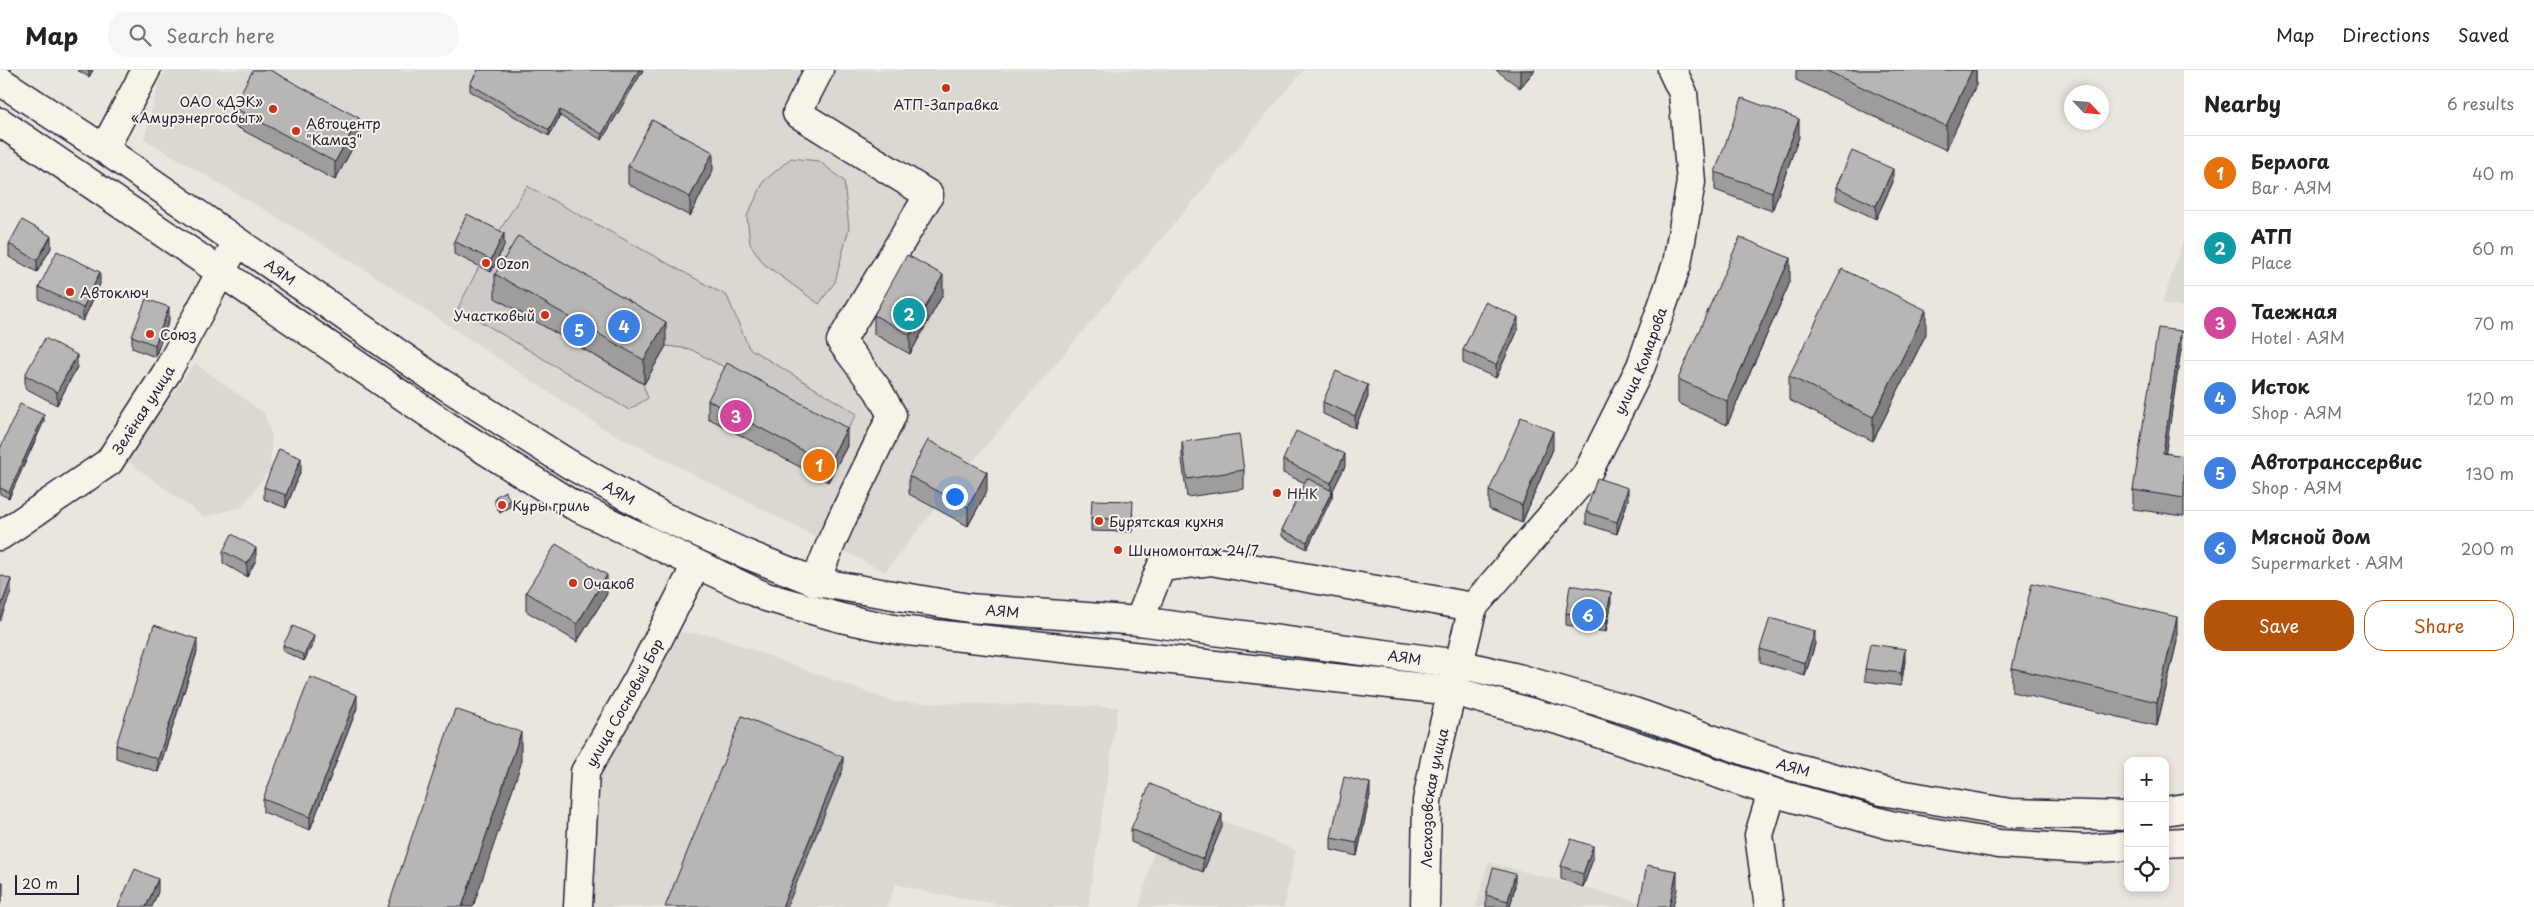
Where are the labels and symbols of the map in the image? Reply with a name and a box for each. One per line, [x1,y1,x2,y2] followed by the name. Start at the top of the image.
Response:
[940,82,952,94] marker: АТП-Заправка
[2064,85,2109,130] north arrow
[131,91,263,128] place label: ОАО «ДЭК» «Амурэнергосбыт»
[893,94,999,115] place label: АТП-Заправка
[267,103,279,115] marker: ОАО «ДЭК» «Амурэнергосбыт»
[306,113,381,150] place label: Автоцентр "Камаз"
[290,125,302,137] marker: Автоцентр "Камаз"
[261,253,300,290] street label: АЯМ
[496,253,529,274] place label: Ozon
[480,257,492,269] marker: Ozon
[80,282,149,303] place label: Автоключ
[64,286,76,298] marker: Автоключ
[893,295,925,333] pin: 2
[1608,304,1672,418] street label: улица Комарова
[453,305,535,326] place label: Участковый
[608,307,640,345] pin: 4
[539,309,551,321] marker: Участковый
[563,311,595,349] pin: 5
[160,324,197,345] place label: Союз
[144,328,156,340] marker: Союз
[106,362,179,458] street label: Зелёная улица
[720,397,752,435] pin: 3
[803,446,835,484] pin: 1
[600,475,639,510] street label: АЯМ
[1287,483,1318,504] place label: ННК
[942,484,968,510] your location
[1271,487,1283,499] marker: ННК
[512,495,590,516] place label: Куры гриль
[496,499,508,511] marker: Куры гриль
[1109,511,1224,532] place label: Бурятская кухня
[1093,515,1105,527] marker: Бурятская кухня
[1128,540,1259,561] place label: Шиномонтаж 24/7
[1112,544,1124,556] marker: Шиномонтаж 24/7
[583,573,634,594] place label: Очаков
[567,577,579,589] marker: Очаков
[1572,596,1604,634] pin: 6
[985,599,1020,622] street label: АЯМ
[580,634,668,770] street label: улица Сосновый Бор
[1387,644,1423,669] street label: АЯМ
[1415,726,1453,868] street label: Лесхозовская улица
[1774,752,1813,781] street label: АЯМ
[15,872,79,895] scale bar

